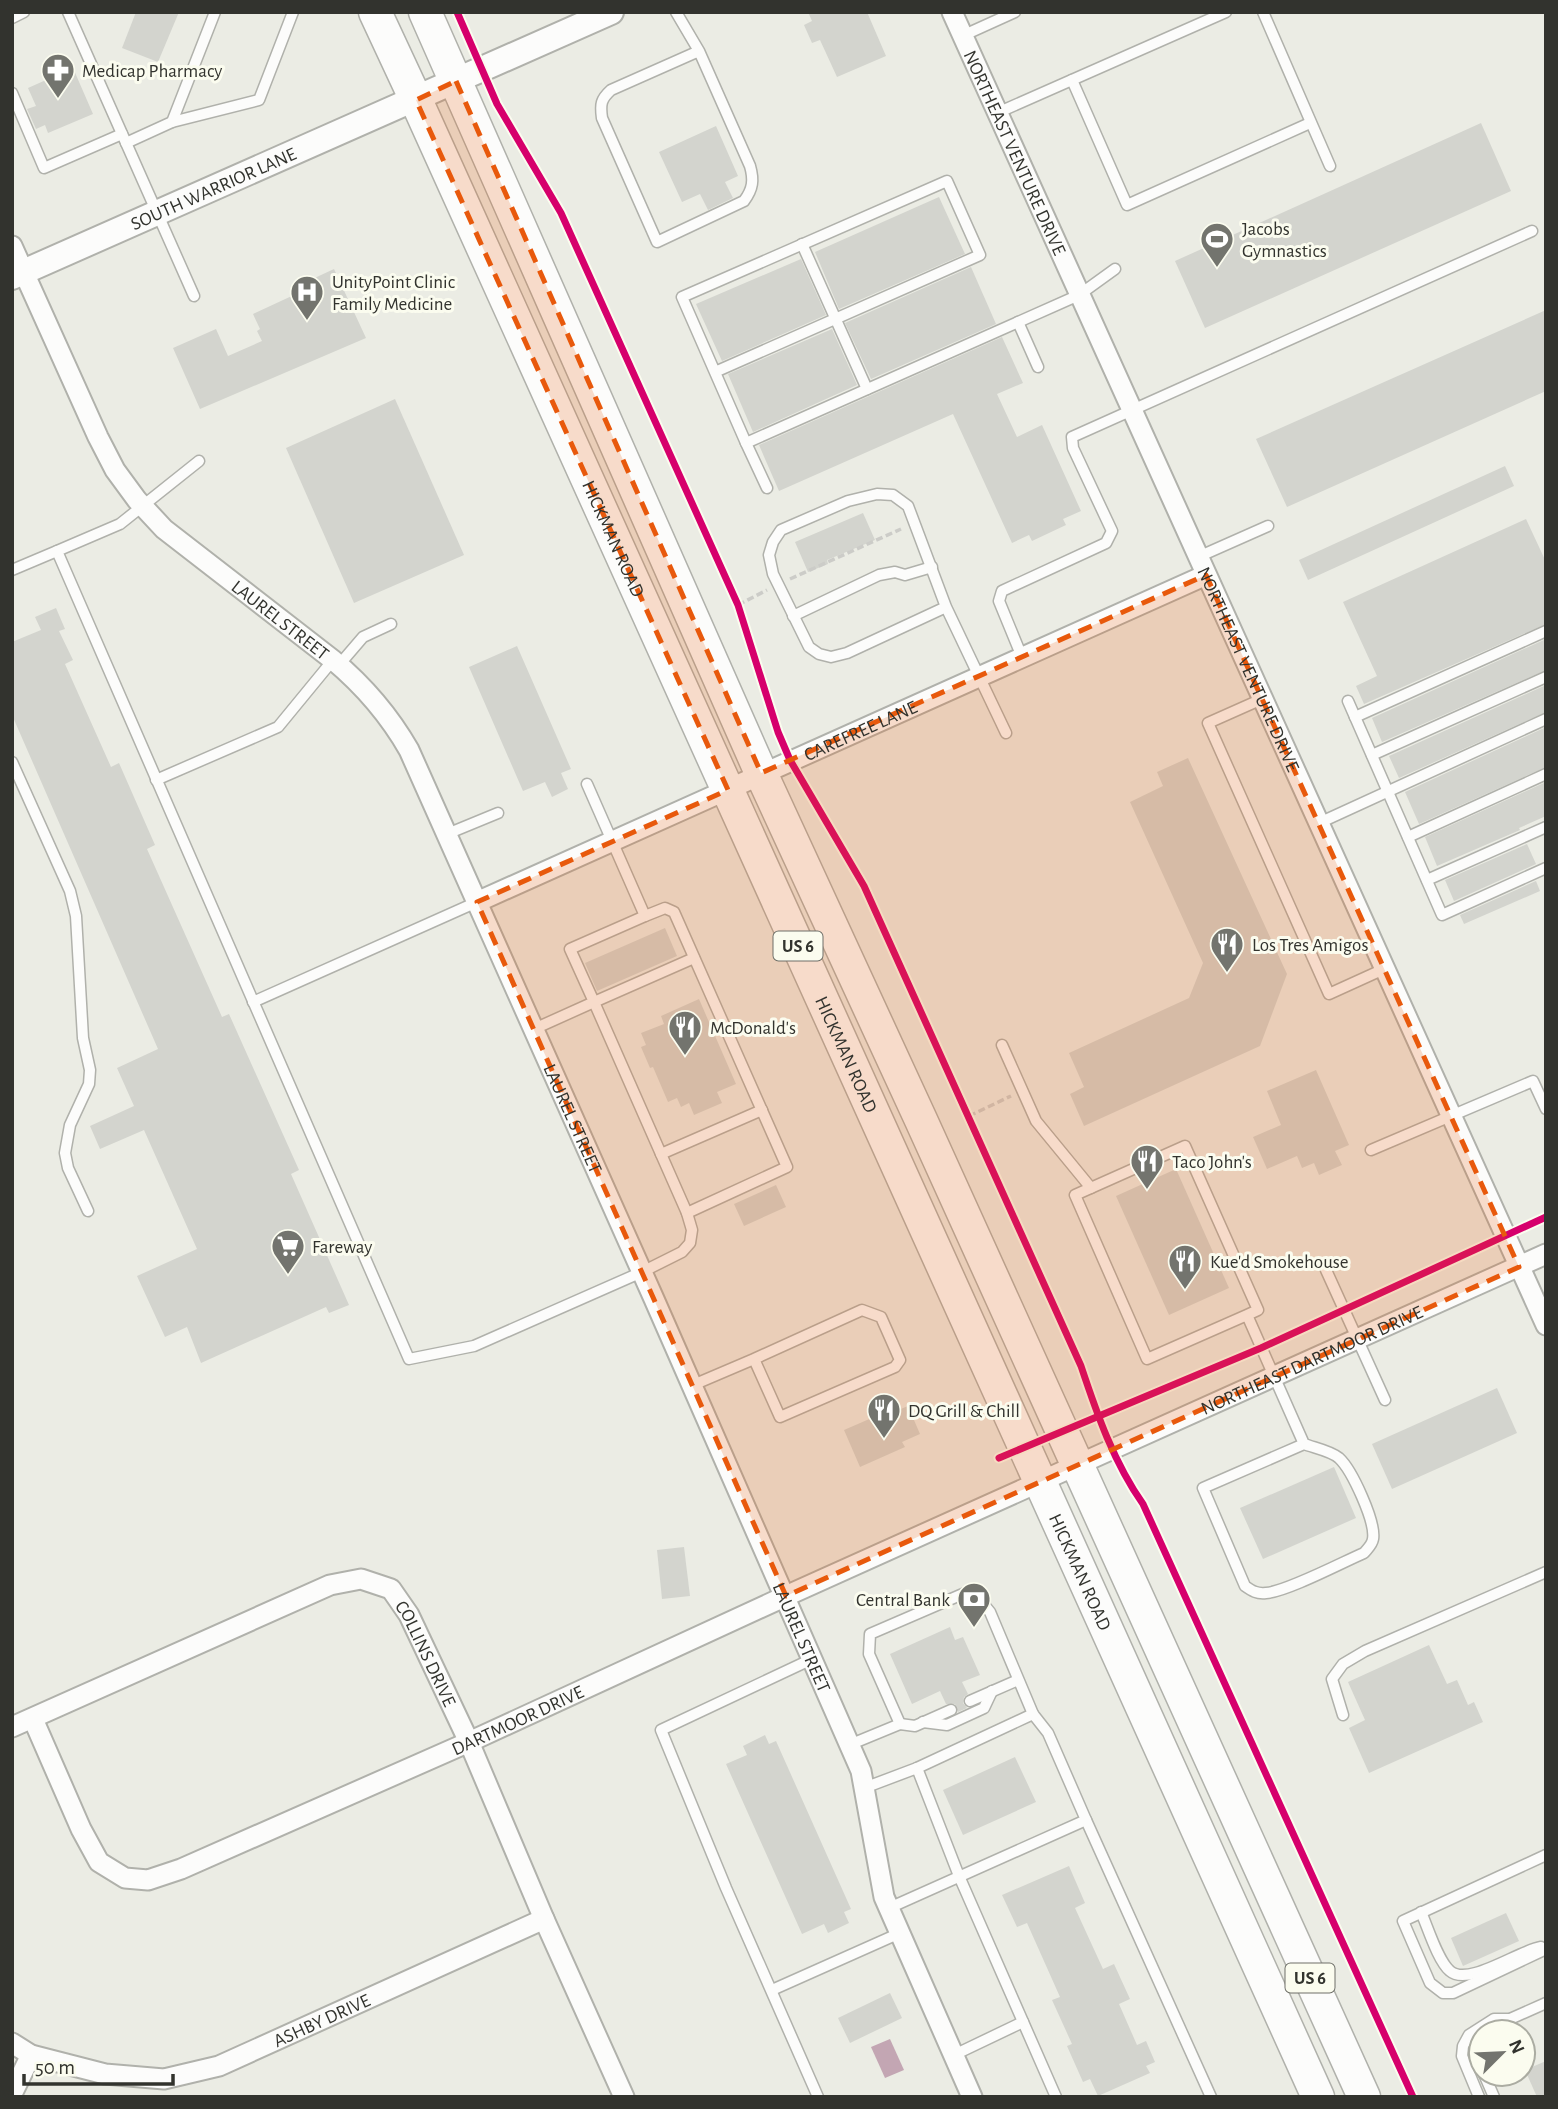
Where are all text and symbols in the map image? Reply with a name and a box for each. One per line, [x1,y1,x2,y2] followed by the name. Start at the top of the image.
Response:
[960,48,1069,258] street label: NORTHEAST VENTURE DRIVE
[39,51,77,100] pharmacy icon: Medicap Pharmacy
[82,62,222,81] place label: Medicap Pharmacy
[128,145,299,234] street label: SOUTH WARRIOR LANE
[1198,220,1236,269] sports icon: Jacobs Gymnastics
[1242,220,1327,261] place label: Jacobs Gymnastics
[288,273,326,322] hospital icon: UnityPoint Clinic Family Medicine
[332,273,455,314] place label: UnityPoint Clinic Family Medicine
[578,478,647,600] street label: HICKMAN ROAD
[1193,564,1302,775] street label: NORTHEAST VENTURE DRIVE
[227,577,332,664] street label: LAUREL STREET
[801,698,920,765] street label: CAREFREE LANE
[1208,925,1246,974] restaurant icon: Los Tres Amigos
[774,931,822,960] road number: US 6
[1252,936,1368,955] place label: Los Tres Amigos
[811,994,880,1116] street label: HICKMAN ROAD
[666,1008,704,1057] restaurant icon: McDonald's
[710,1019,796,1038] place label: McDonald's
[539,1061,605,1176] street label: LAUREL STREET
[1128,1142,1166,1191] restaurant icon: Taco John's
[1172,1153,1252,1172] place label: Taco John's
[269,1227,307,1276] supermarket icon: Fareway
[312,1238,372,1257] place label: Fareway
[1166,1242,1204,1291] restaurant icon: Kue'd Smokehouse
[1210,1253,1349,1272] place label: Kue'd Smokehouse
[1198,1303,1426,1419] street label: NORTHEAST DARTMOOR DRIVE
[865,1391,903,1440] restaurant icon: DQ Grill & Chill
[908,1402,1020,1421] place label: DQ Grill & Chill
[1045,1511,1114,1634] street label: HICKMAN ROAD
[769,1580,833,1695] street label: LAUREL STREET
[955,1580,993,1629] bank icon: Central Bank
[856,1591,950,1610] place label: Central Bank
[391,1597,459,1710] street label: COLLINS DRIVE
[449,1683,587,1759] street label: DARTMOOR DRIVE
[1286,1964,1334,1992] road number: US 6
[271,1991,373,2051] street label: ASHBY DRIVE
[1467,2018,1537,2088] north arrow
[1505,2037,1528,2057] text: N
[24,2042,173,2086] scale bar
[35,2057,75,2078] text: 50 m

